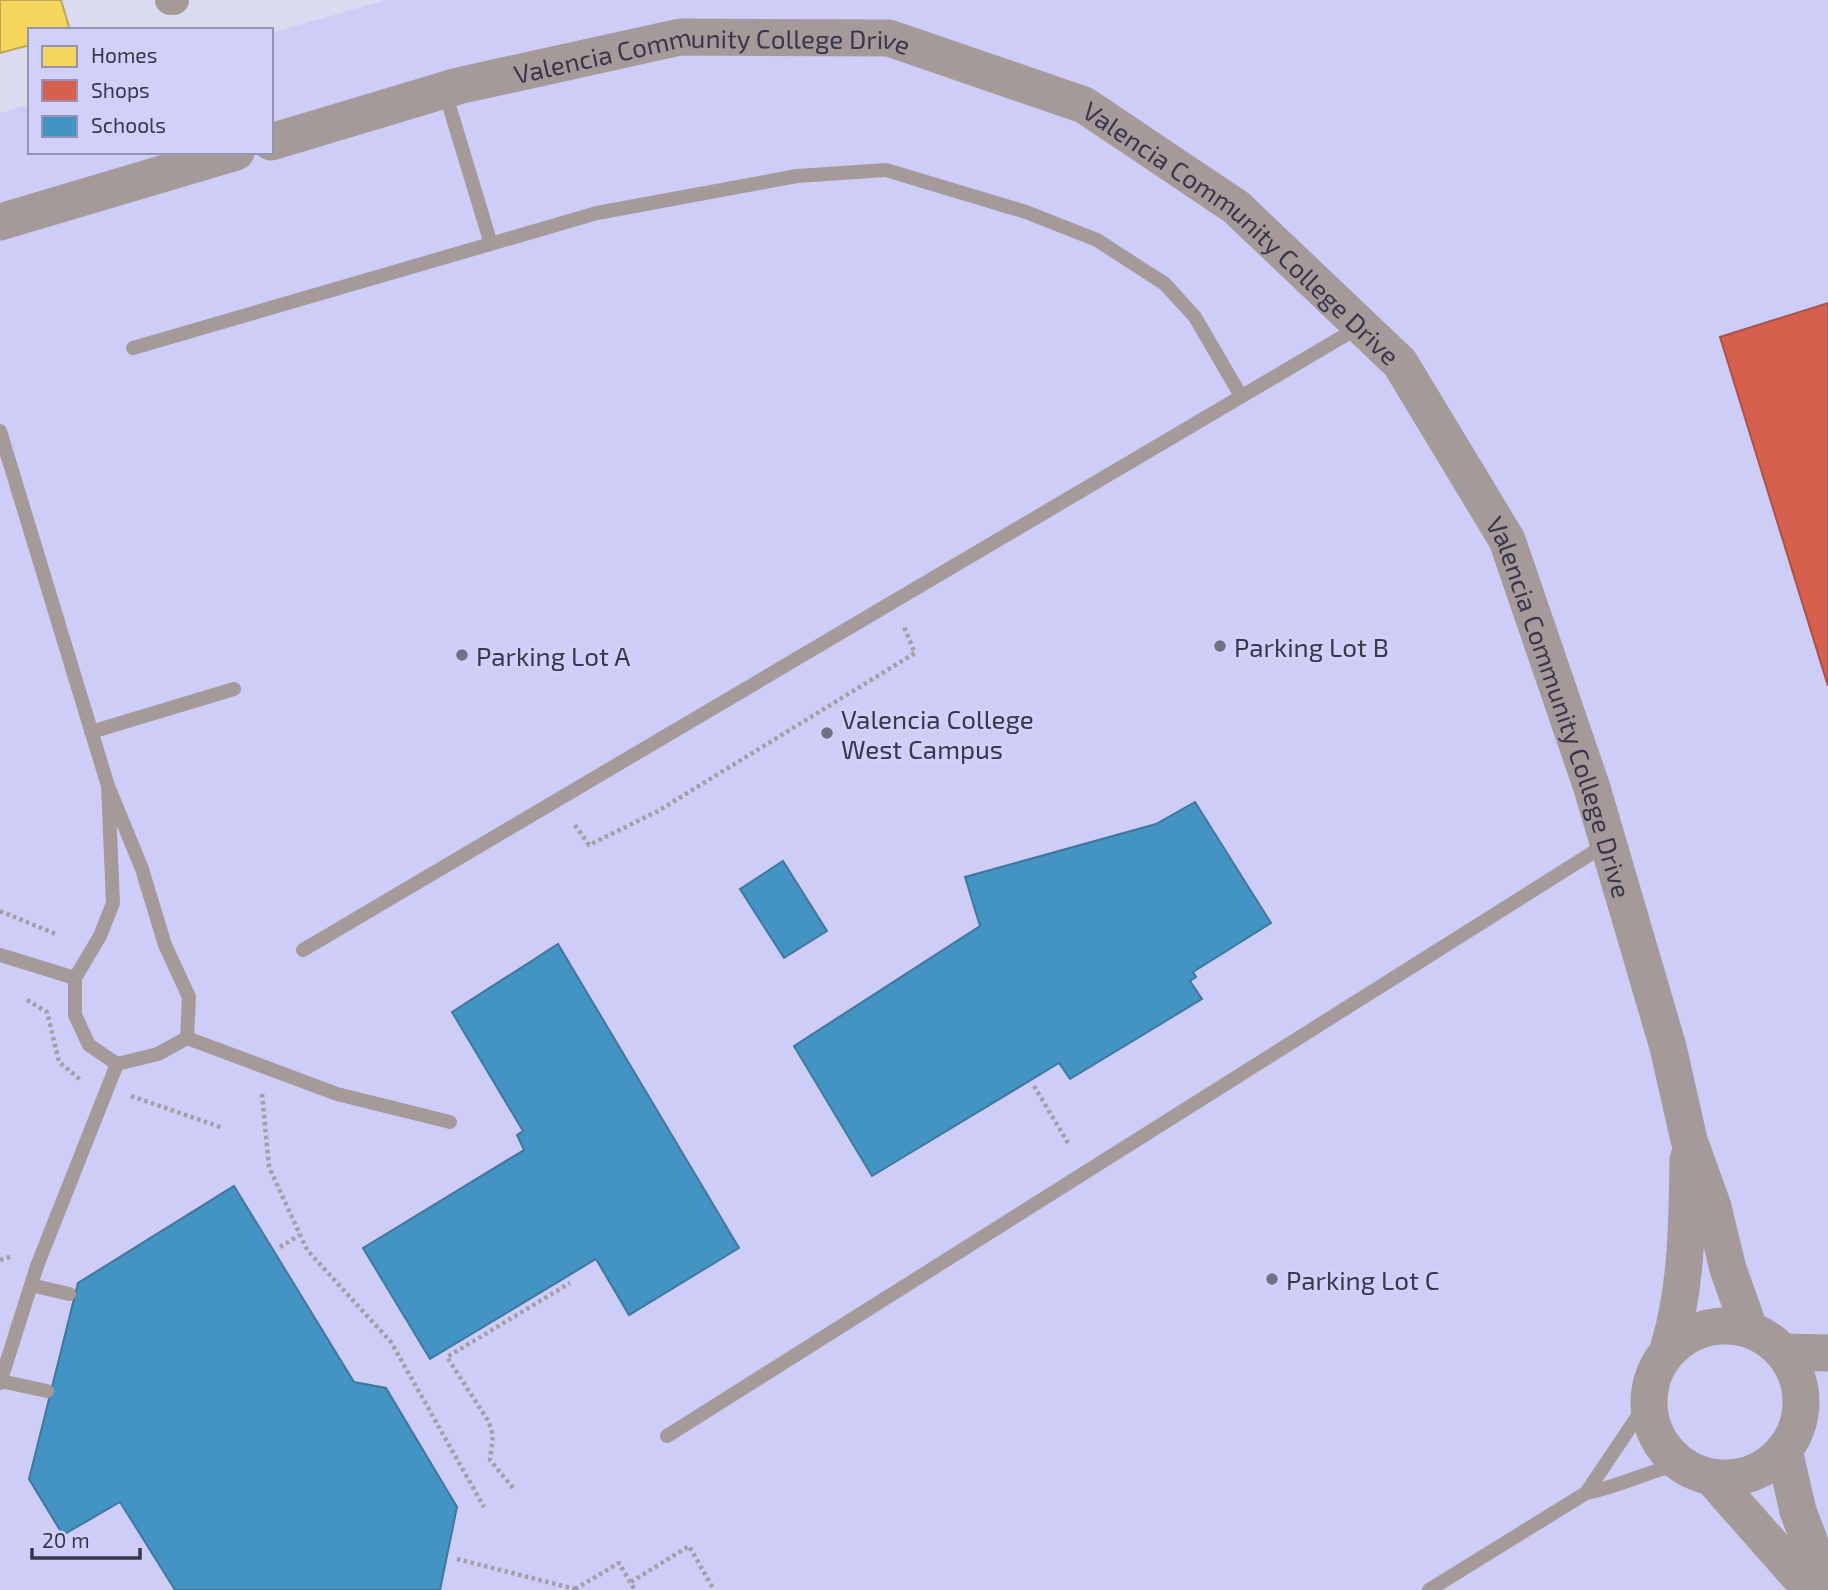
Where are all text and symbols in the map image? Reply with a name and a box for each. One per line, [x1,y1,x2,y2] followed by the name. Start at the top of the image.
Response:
[511,20,915,89] street label: Valencia Community College Drive
[28,28,273,154] legend
[91,42,157,67] text: Homes
[91,77,150,102] text: Shops
[1078,94,1407,370] street label: Valencia Community College Drive
[91,112,166,137] text: Schools
[1481,510,1639,901] street label: Valencia Community College Drive
[1234,631,1389,662] place label: Parking Lot B
[1212,638,1228,654] marker: Parking Lot B
[476,640,630,671] place label: Parking Lot A
[454,647,470,663] marker: Parking Lot A
[841,703,1034,764] place label: Valencia College West Campus
[819,725,835,741] marker: Valencia College West Campus
[1286,1264,1440,1295] place label: Parking Lot C
[1264,1271,1280,1287] marker: Parking Lot C
[32,1516,140,1560] scale bar
[42,1527,90,1552] text: 20 m

